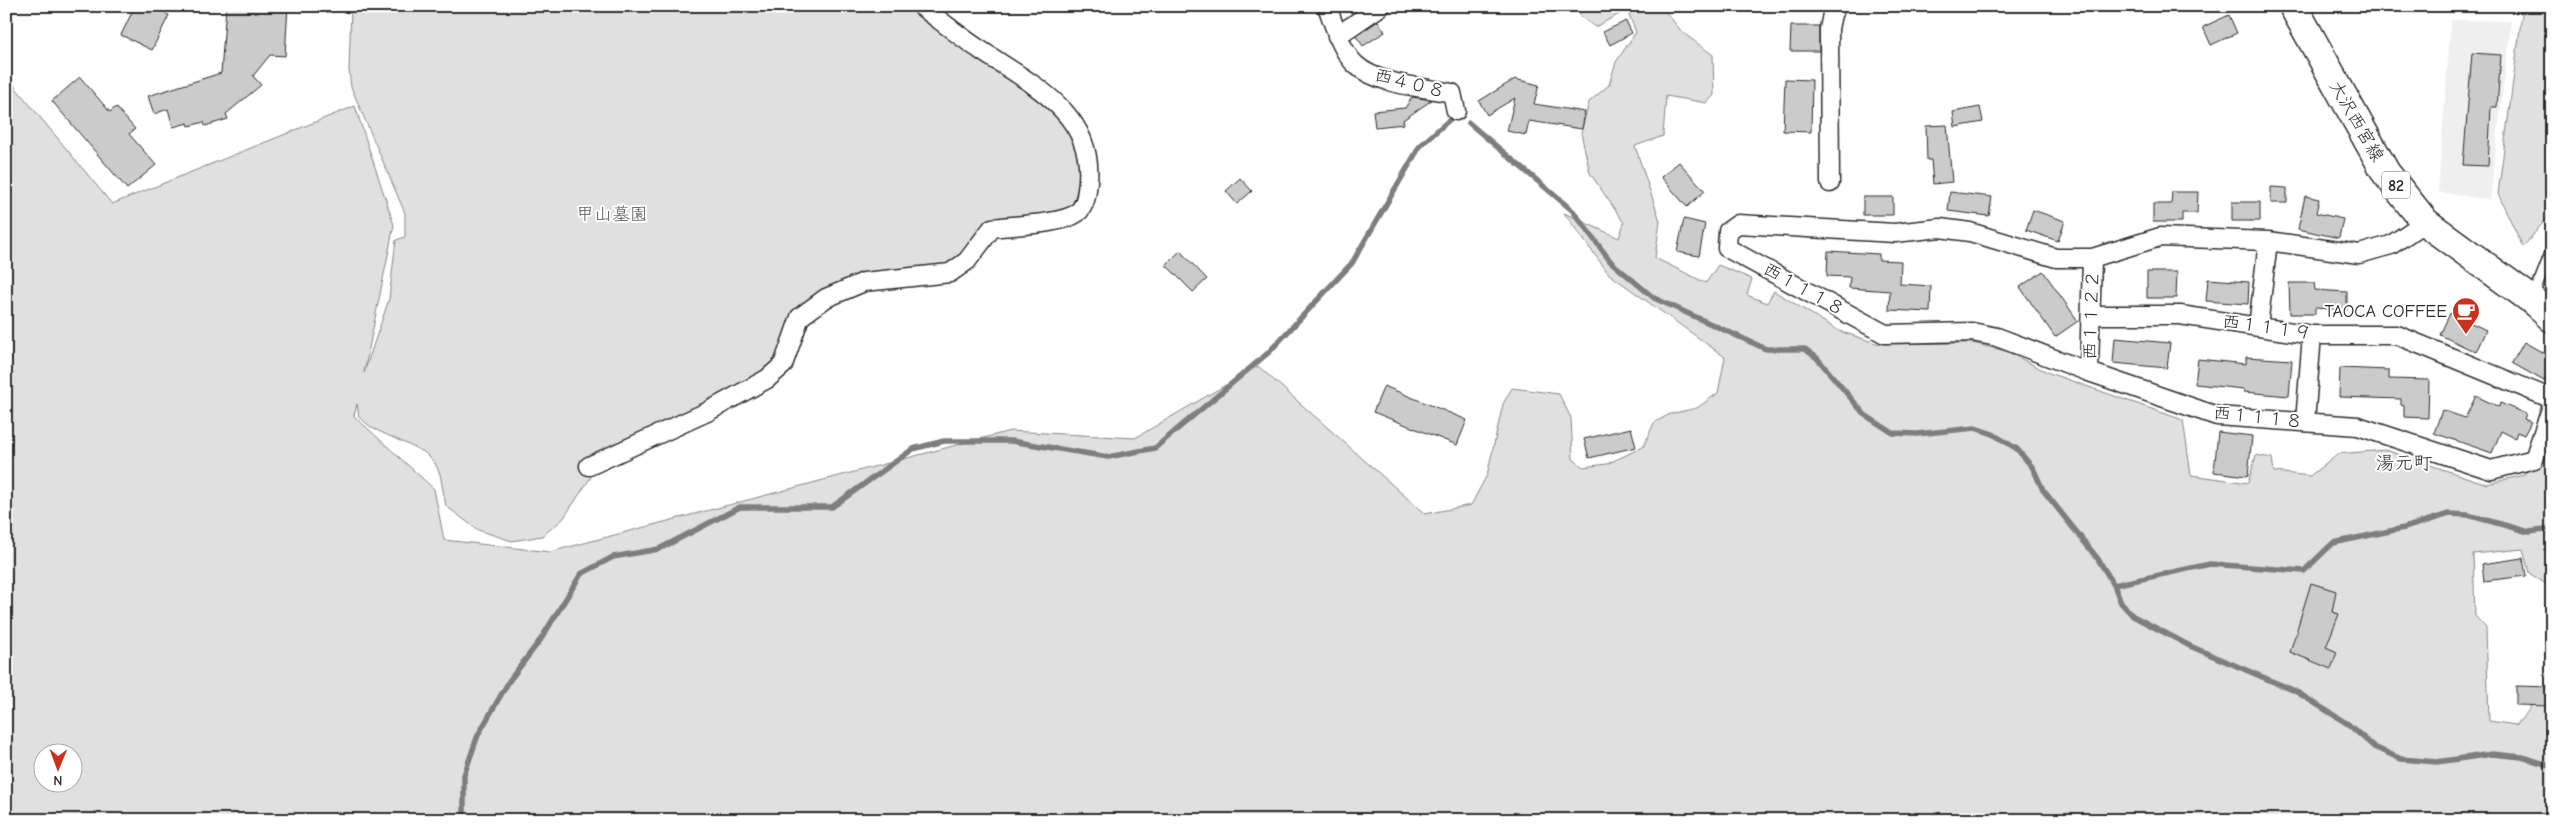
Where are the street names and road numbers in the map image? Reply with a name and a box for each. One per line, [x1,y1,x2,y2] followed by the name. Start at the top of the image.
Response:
[1372,65,1447,102] street label: 西４０８
[2325,77,2388,165] street label: 大沢西宮線
[2382,172,2410,198] road number: 82
[1759,258,1848,320] street label: 西１１１８
[2079,270,2104,360] street label: 西１１２２
[2221,311,2313,344] street label: 西１１１９
[2212,402,2304,433] street label: 西１１１８

